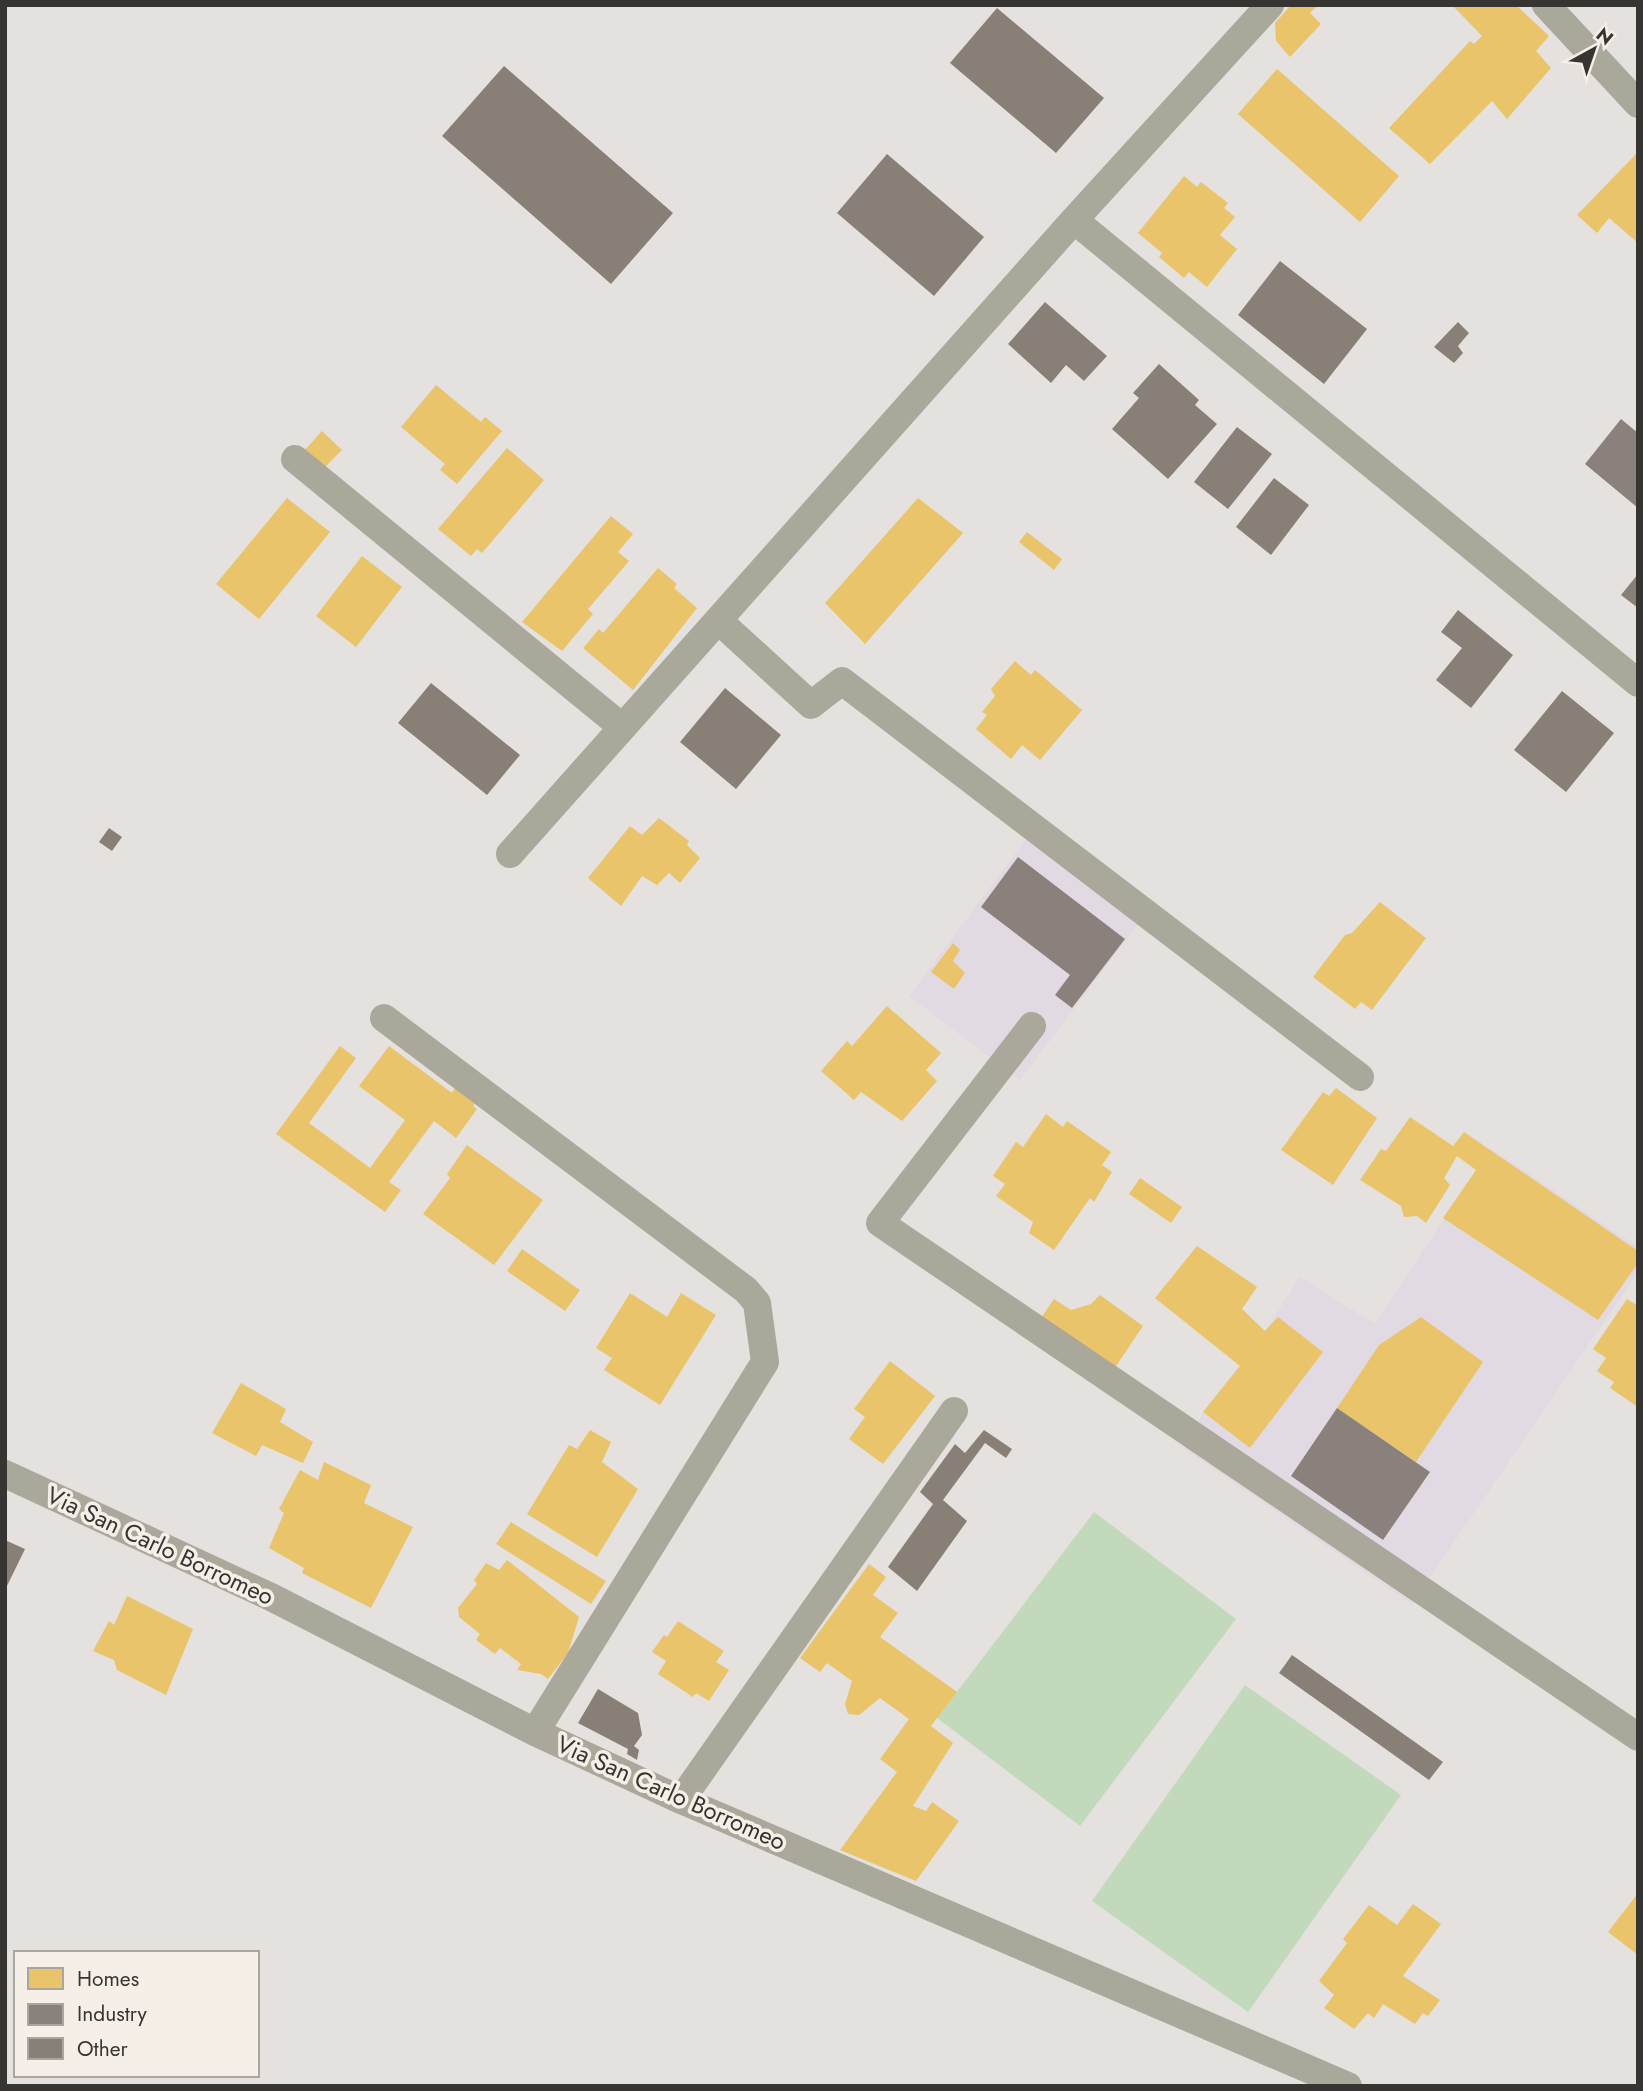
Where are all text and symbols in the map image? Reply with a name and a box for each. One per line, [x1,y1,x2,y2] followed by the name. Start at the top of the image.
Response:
[1559,14,1629,84] north arrow
[1590,21,1619,52] text: N
[41,1477,280,1614] street label: Via San Carlo Borromeo
[551,1726,791,1859] street label: Via San Carlo Borromeo
[14,1951,259,2077] legend
[77,1964,139,1994] text: Homes
[77,1999,148,2029] text: Industry
[77,2034,128,2064] text: Other

